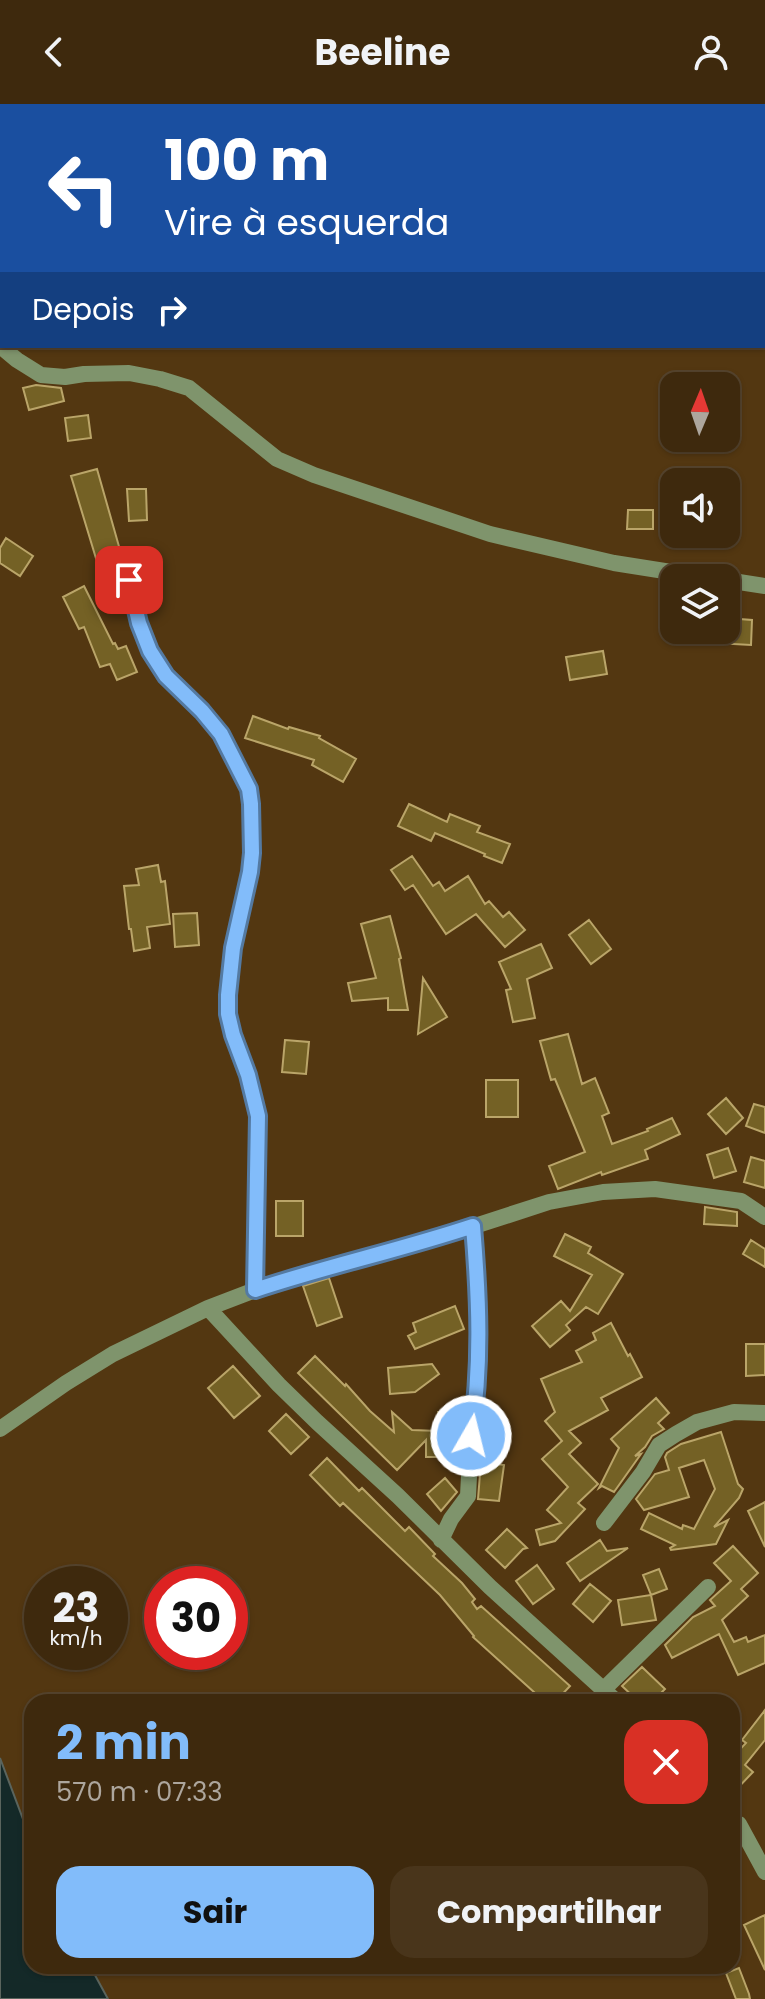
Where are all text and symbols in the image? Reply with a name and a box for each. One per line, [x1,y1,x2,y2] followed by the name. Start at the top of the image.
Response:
[315,27,450,78] text: Beeline
[32,30,76,74] icon: back
[689,30,733,74] icon: person
[164,121,329,200] text: 100 m
[32,136,136,240] icon: left
[164,197,449,248] text: Vire à esquerda
[32,288,134,331] text: Depois
[150,288,194,332] icon: right
[660,372,740,452] north arrow
[660,372,740,644] map controls
[660,468,740,548] button: sound
[95,546,163,614] pin
[107,558,151,602] icon: arrive
[660,564,740,644] button: layers
[429,1394,513,1478] position arrow
[144,1566,248,1670] speed limit sign: 30
[52,1580,100,1636] text: 23
[49,1624,103,1652] text: km/h
[56,1709,191,1776] text: 2 min
[624,1720,708,1804] button: close
[56,1774,223,1810] text: 570 m · 07:33
[56,1866,374,1958] button: Sair
[390,1866,708,1958] button: Compartilhar

